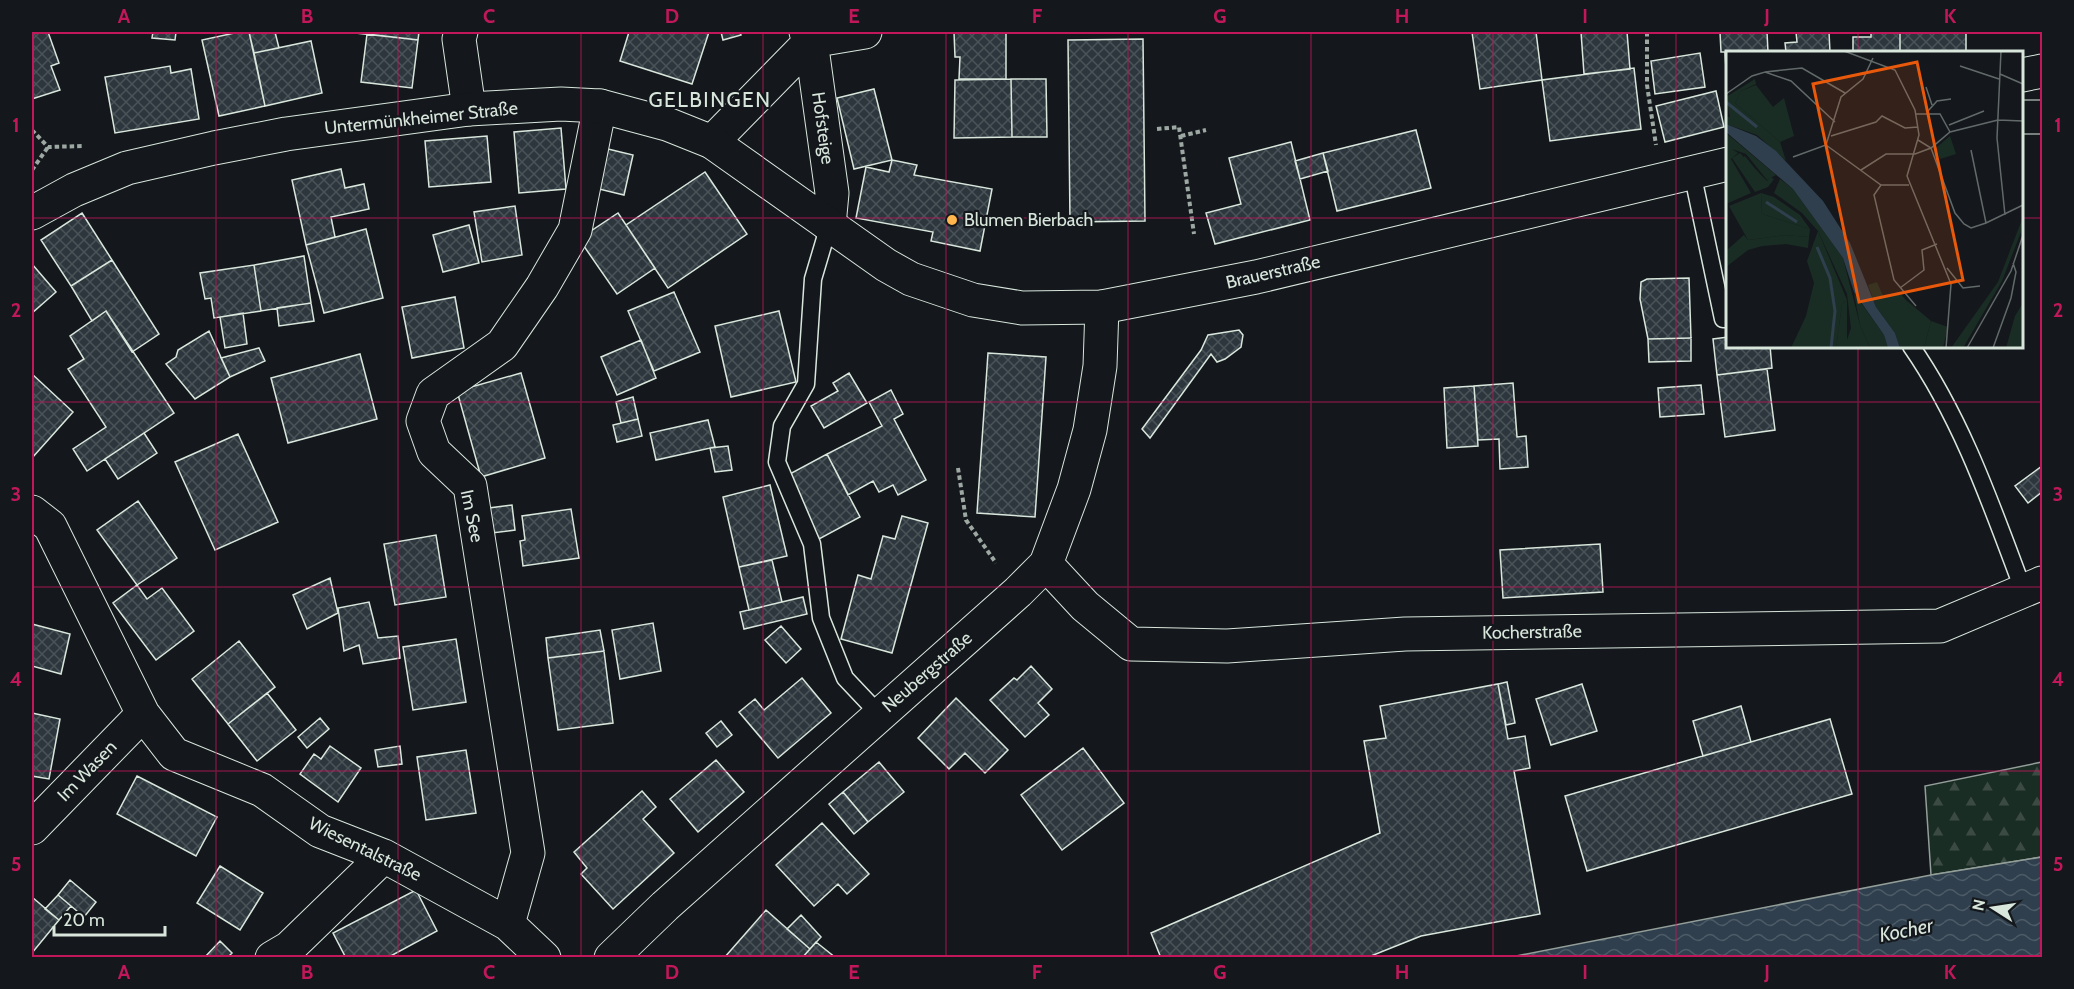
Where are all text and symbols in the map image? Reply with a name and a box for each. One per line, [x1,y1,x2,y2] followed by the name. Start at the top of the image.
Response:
[118,4,131,28] text: A
[301,4,313,28] text: B
[483,4,495,28] text: C
[665,4,679,28] text: D
[848,4,860,28] text: E
[1032,4,1043,28] text: F
[1213,4,1227,28] text: G
[1395,4,1409,28] text: H
[1582,4,1588,28] text: I
[1763,4,1770,28] text: J
[1944,4,1957,28] text: K
[1726,51,2023,348] inset map
[649,87,771,112] district label: GELBINGEN
[807,90,839,166] street label: Hofsteige
[323,97,519,139] street label: Untermünkheimer Straße
[12,113,20,137] text: 1
[2054,113,2062,137] text: 1
[964,209,1093,231] place label: Blumen Bierbach
[945,213,959,227] marker: Blumen Bierbach
[1224,250,1322,294] street label: Brauerstraße
[11,298,21,322] text: 2
[2053,298,2063,322] text: 2
[11,482,21,506] text: 3
[2053,482,2063,506] text: 3
[456,488,488,544] street label: Im See
[1482,620,1582,644] street label: Kocherstraße
[877,627,977,717] street label: Neubergstraße
[10,667,22,691] text: 4
[2052,667,2064,691] text: 4
[53,736,121,806] street label: Im Wasen
[305,812,425,886] street label: Wiesentalstraße
[11,852,21,876] text: 5
[2053,852,2063,876] text: 5
[1963,878,2023,938] north arrow
[1968,897,1989,912] text: N
[54,899,165,937] scale bar
[63,909,105,931] text: 20 m
[1877,913,1936,947] water label: Kocher
[118,960,131,984] text: A
[301,960,313,984] text: B
[483,960,495,984] text: C
[665,960,679,984] text: D
[848,960,860,984] text: E
[1032,960,1043,984] text: F
[1213,960,1227,984] text: G
[1395,960,1409,984] text: H
[1582,960,1588,984] text: I
[1763,960,1770,984] text: J
[1944,960,1957,984] text: K

